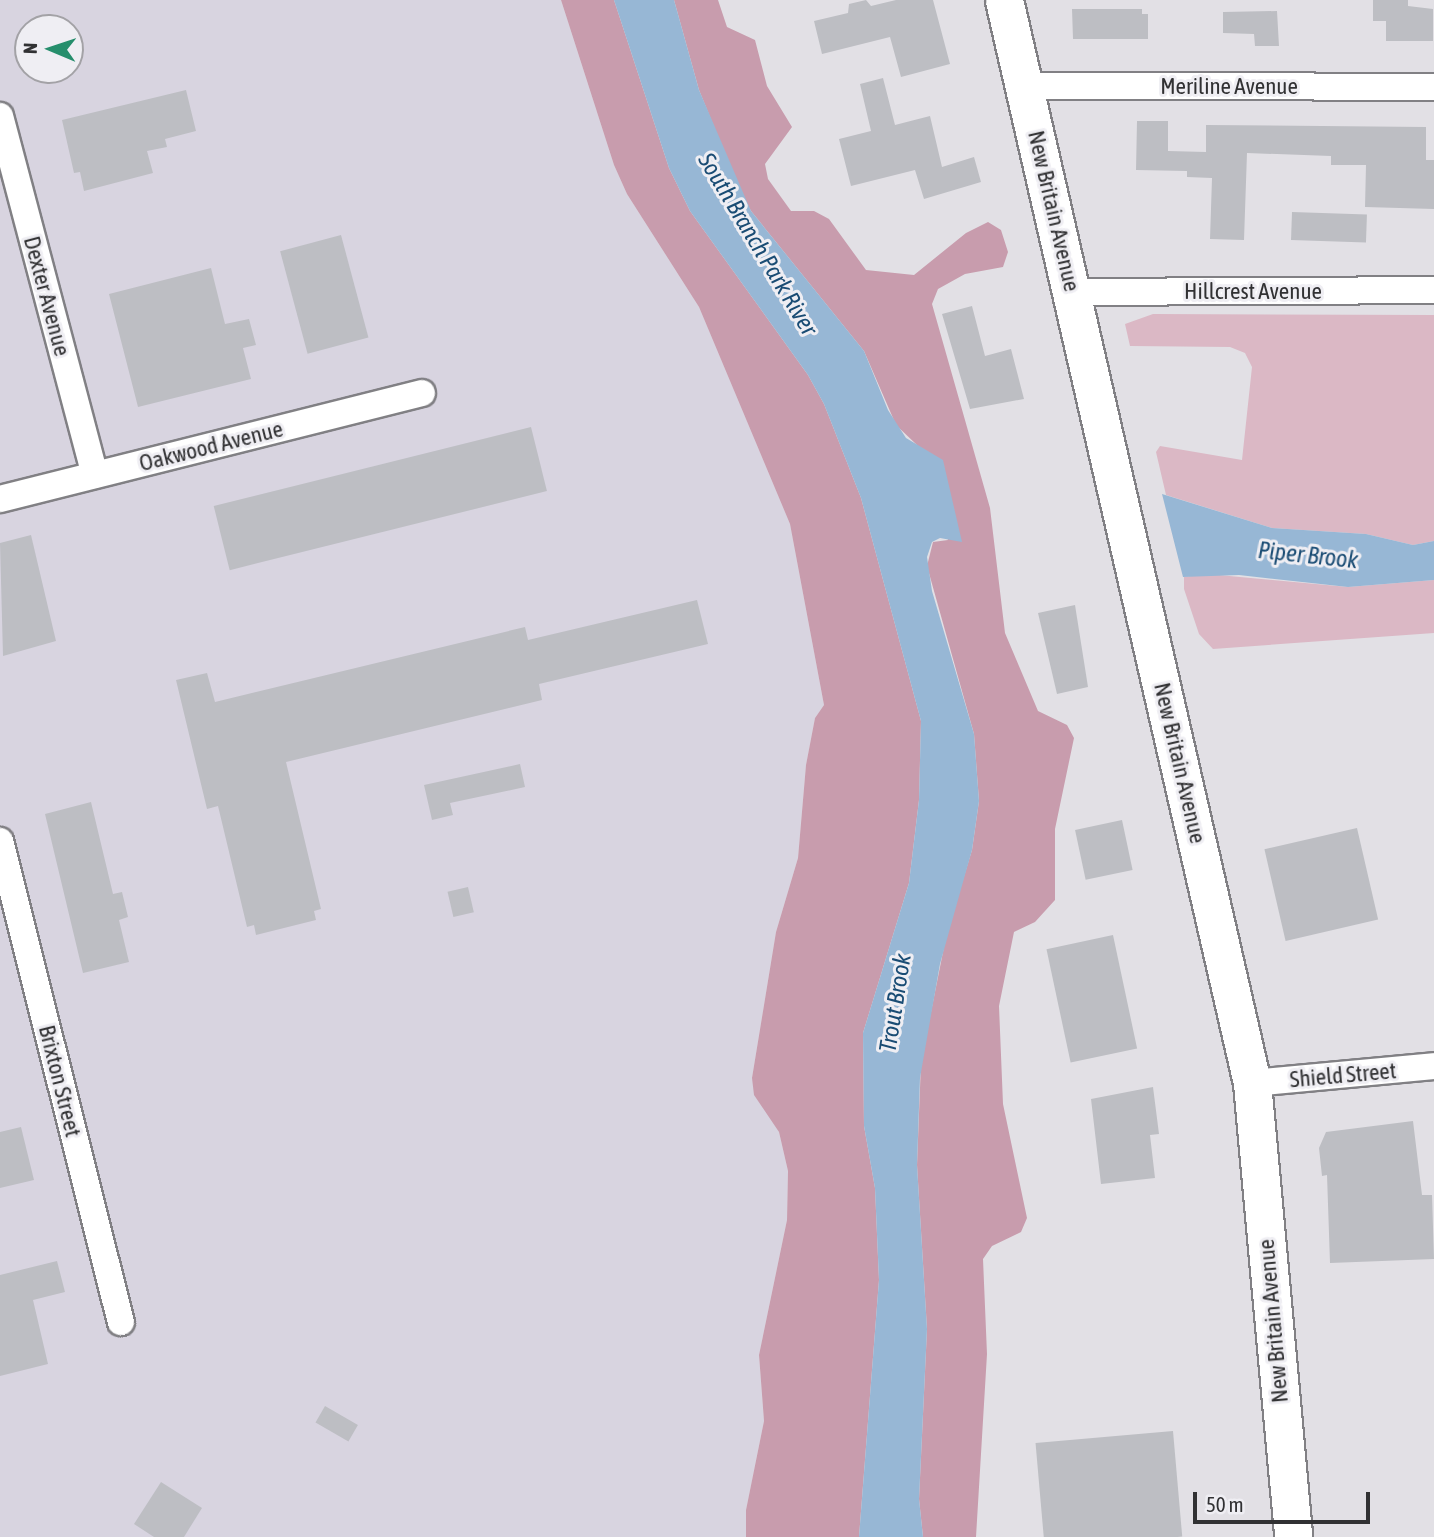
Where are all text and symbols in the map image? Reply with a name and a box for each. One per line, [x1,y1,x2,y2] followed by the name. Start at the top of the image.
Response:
[14,14,84,84] north arrow
[19,42,41,54] text: N
[1160,72,1298,100] street label: Meriline Avenue
[1022,128,1086,294] street label: New Britain Avenue
[692,147,824,341] water label: South Branch Park River
[18,233,76,359] street label: Dexter Avenue
[1184,277,1322,305] street label: Hillcrest Avenue
[136,415,286,477] street label: Oakwood Avenue
[1257,535,1359,575] water label: Piper Brook
[1148,680,1212,846] street label: New Britain Avenue
[873,952,917,1054] water label: Trout Brook
[33,1022,87,1140] street label: Brixton Street
[1289,1057,1397,1093] street label: Shield Street
[1252,1238,1294,1404] street label: New Britain Avenue
[1196,1478,1373,1522] scale bar
[1206,1492,1244,1516] text: 50 m

